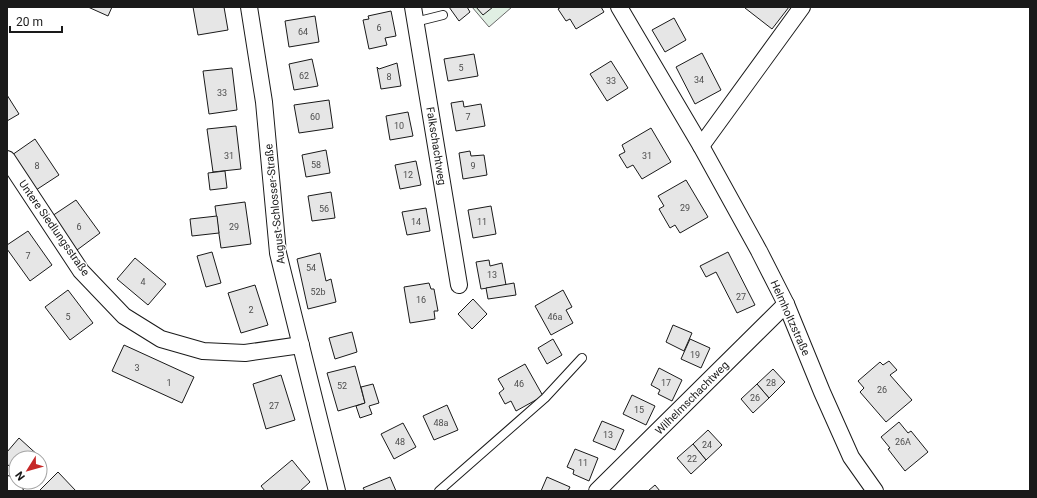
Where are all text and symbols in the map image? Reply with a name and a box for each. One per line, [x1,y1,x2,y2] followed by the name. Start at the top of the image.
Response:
[10,8,62,34] scale bar
[16,15,43,29] text: 20 m
[376,23,382,33] house number: 6
[298,27,308,37] house number: 64
[458,63,464,73] house number: 5
[299,71,309,81] house number: 62
[386,72,392,82] house number: 8
[694,75,704,85] house number: 34
[606,76,616,86] house number: 33
[217,88,227,98] house number: 33
[423,106,449,186] street label: Falkschachtweg
[310,112,320,122] house number: 60
[465,112,471,122] house number: 7
[394,121,404,131] house number: 10
[262,143,288,265] street label: August-Schlosser-Straße
[224,151,234,161] house number: 31
[642,151,652,161] house number: 31
[311,160,321,170] house number: 58
[34,161,40,171] house number: 8
[470,161,476,171] house number: 9
[403,170,413,180] house number: 12
[16,178,92,279] street label: Untere Siedlungsstraße
[680,203,690,213] house number: 29
[319,204,329,214] house number: 56
[411,217,421,227] house number: 14
[477,217,487,227] house number: 11
[76,222,82,232] house number: 6
[229,222,239,232] house number: 29
[25,251,31,261] house number: 7
[306,263,316,273] house number: 54
[487,270,497,280] house number: 13
[140,277,146,287] house number: 4
[768,278,813,358] street label: Helmholtzstraße
[310,287,326,297] house number: 52b
[736,292,746,302] house number: 27
[416,295,426,305] house number: 16
[248,305,254,315] house number: 2
[65,312,71,322] house number: 5
[547,312,563,322] house number: 46a
[690,350,700,360] house number: 19
[653,359,731,437] street label: Wilhelmschachtweg
[134,363,140,373] house number: 3
[166,378,172,388] house number: 1
[661,378,671,388] house number: 17
[766,378,776,388] house number: 28
[514,379,524,389] house number: 46
[337,381,347,391] house number: 52
[877,385,887,395] house number: 26
[750,393,760,403] house number: 26
[269,401,279,411] house number: 27
[634,405,644,415] house number: 15
[433,418,449,428] house number: 48a
[603,430,613,440] house number: 13
[395,437,405,447] house number: 48
[895,437,911,447] house number: 26A
[702,440,712,450] house number: 24
[8,450,48,490] north arrow
[687,454,697,464] house number: 22
[578,458,588,468] house number: 11
[13,469,28,483] text: N

